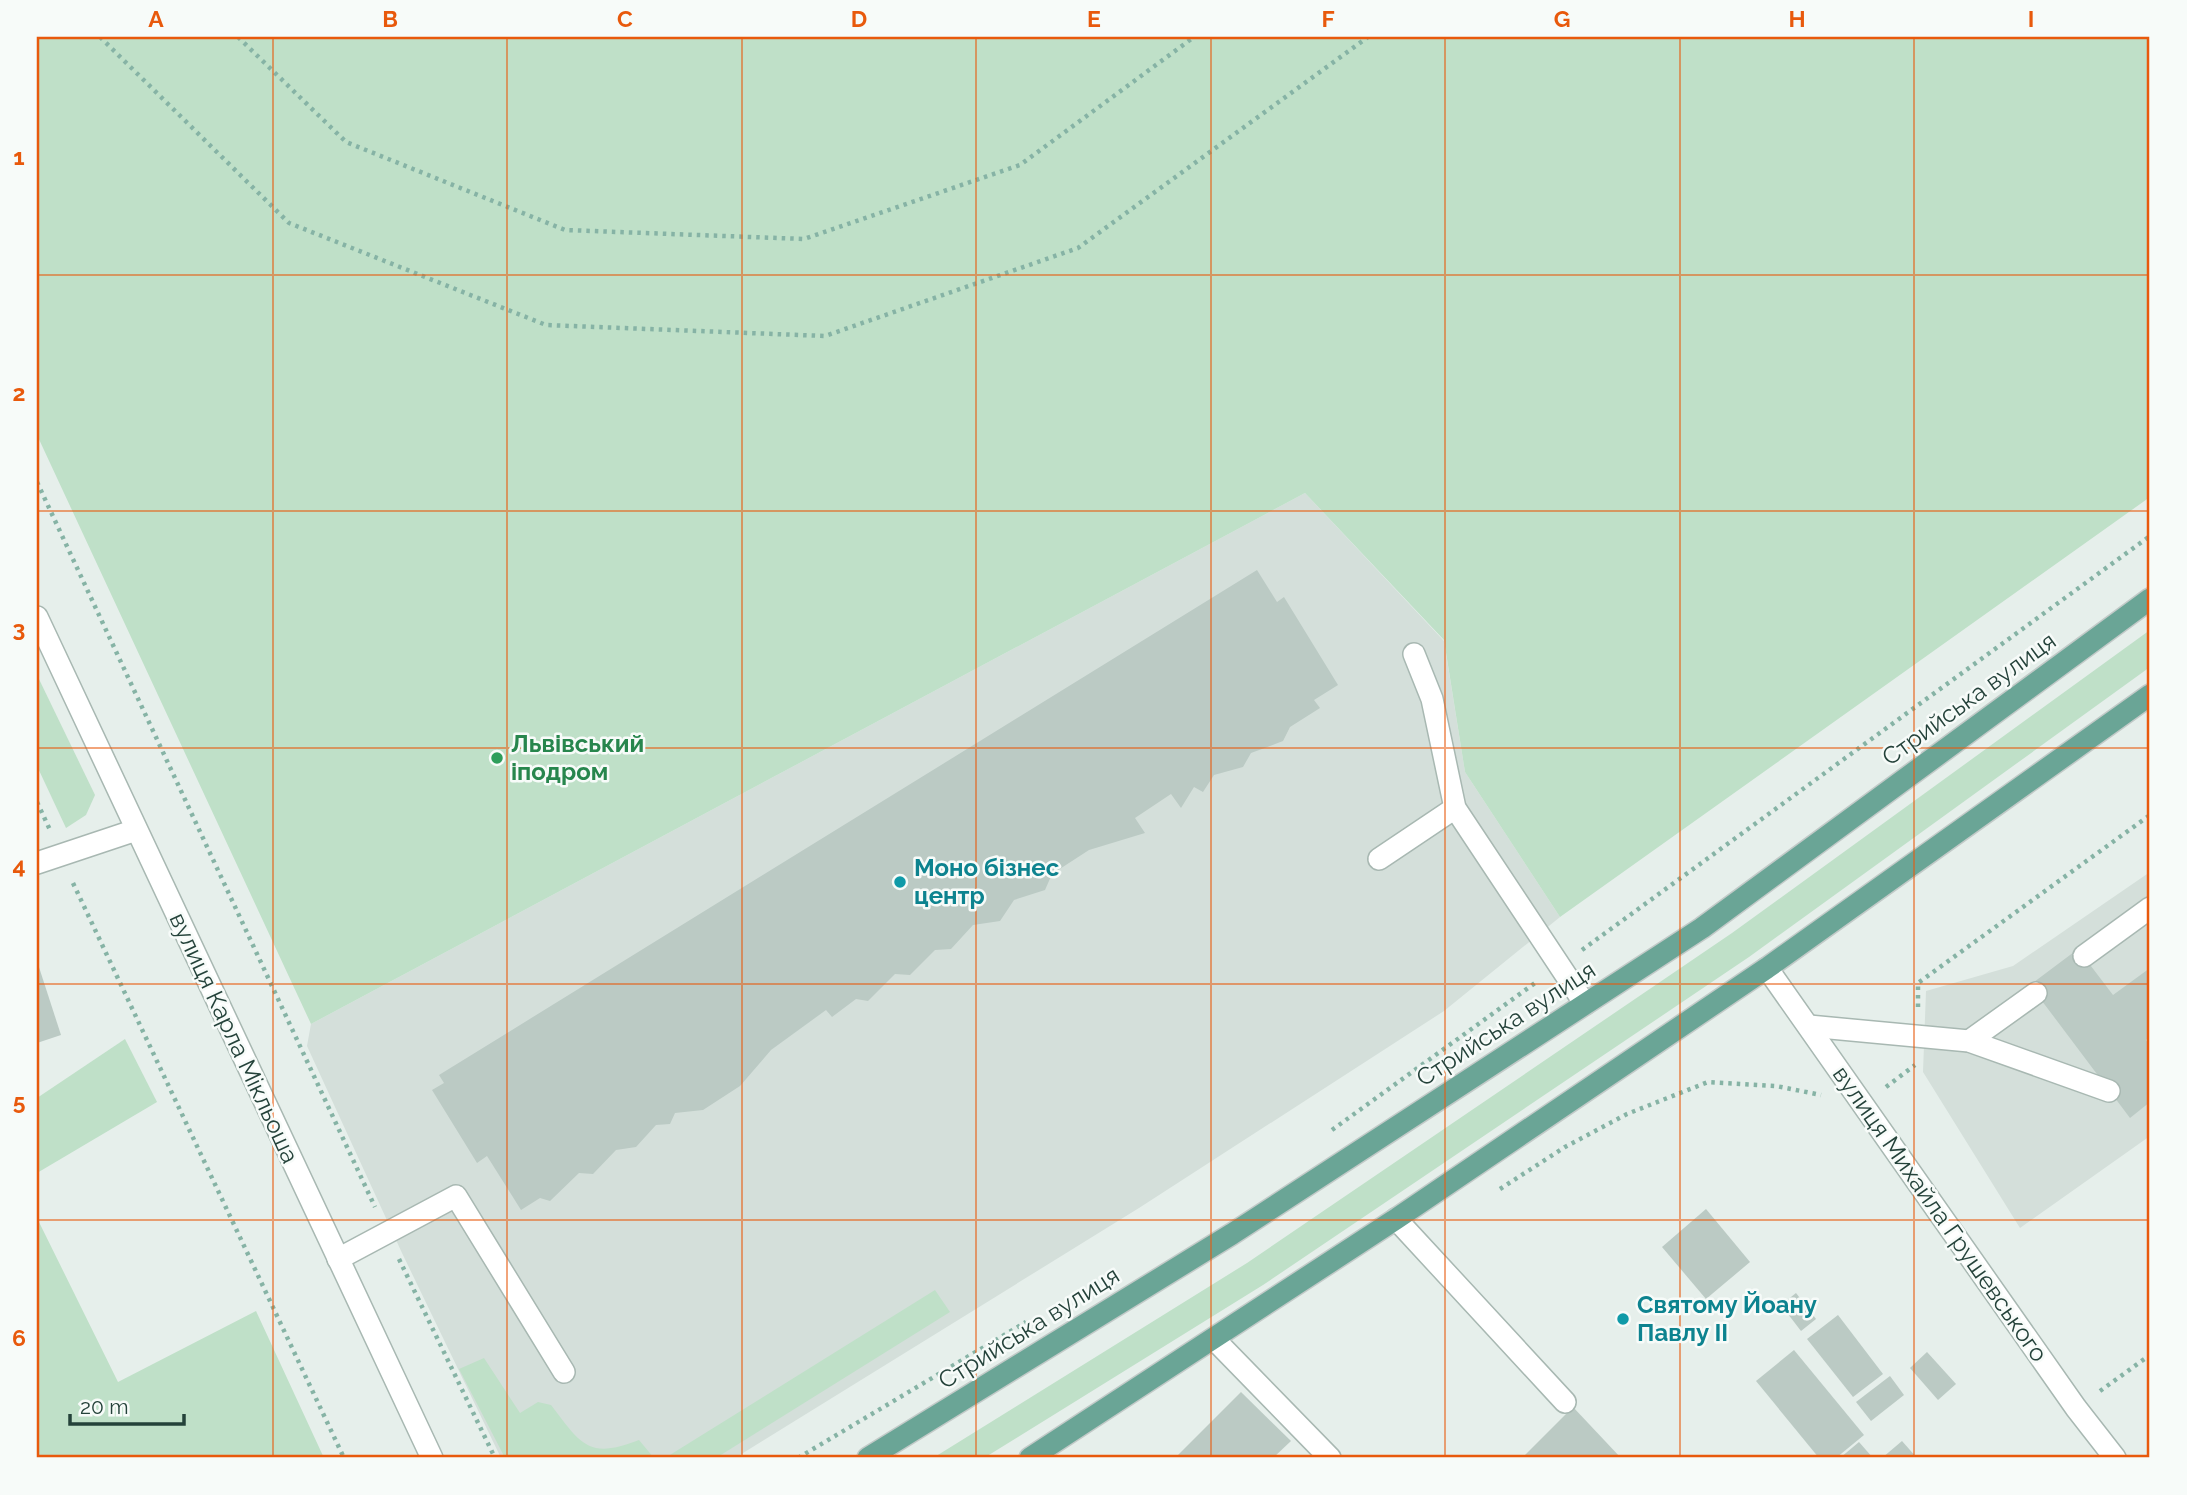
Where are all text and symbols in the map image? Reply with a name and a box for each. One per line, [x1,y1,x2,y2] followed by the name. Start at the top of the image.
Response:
[148,5,164,32] text: A
[382,5,398,32] text: B
[617,5,633,32] text: C
[851,5,867,32] text: D
[1087,5,1101,32] text: E
[1321,5,1335,32] text: F
[1554,5,1570,32] text: G
[1788,5,1806,32] text: H
[2028,5,2034,32] text: I
[13,143,25,170] text: 1
[13,379,25,406] text: 2
[13,615,25,642] text: 3
[1876,626,2061,771] street label: Стрийська вулиця
[511,729,644,786] place label: Львівський іподром
[489,750,505,766] marker: Львівський іподром
[12,852,26,879] text: 4
[914,853,1060,910] place label: Моно бізнес центр
[892,874,908,890] marker: Моно бізнес центр
[164,908,305,1168] street label: вулиця Карла Мікльоша
[1411,955,1601,1092] street label: Стрийська вулиця
[1827,1060,2054,1367] street label: вулиця Михайла Грушевського
[13,1088,26,1115] text: 5
[933,1260,1125,1395] street label: Стрийська вулиця
[1637,1290,1817,1347] place label: Святому Йоану Павлу ІІ
[1615,1311,1631,1327] marker: Святому Йоану Павлу ІІ
[12,1324,26,1351] text: 6
[70,1383,184,1427] scale bar
[80,1394,128,1419] text: 20 m

